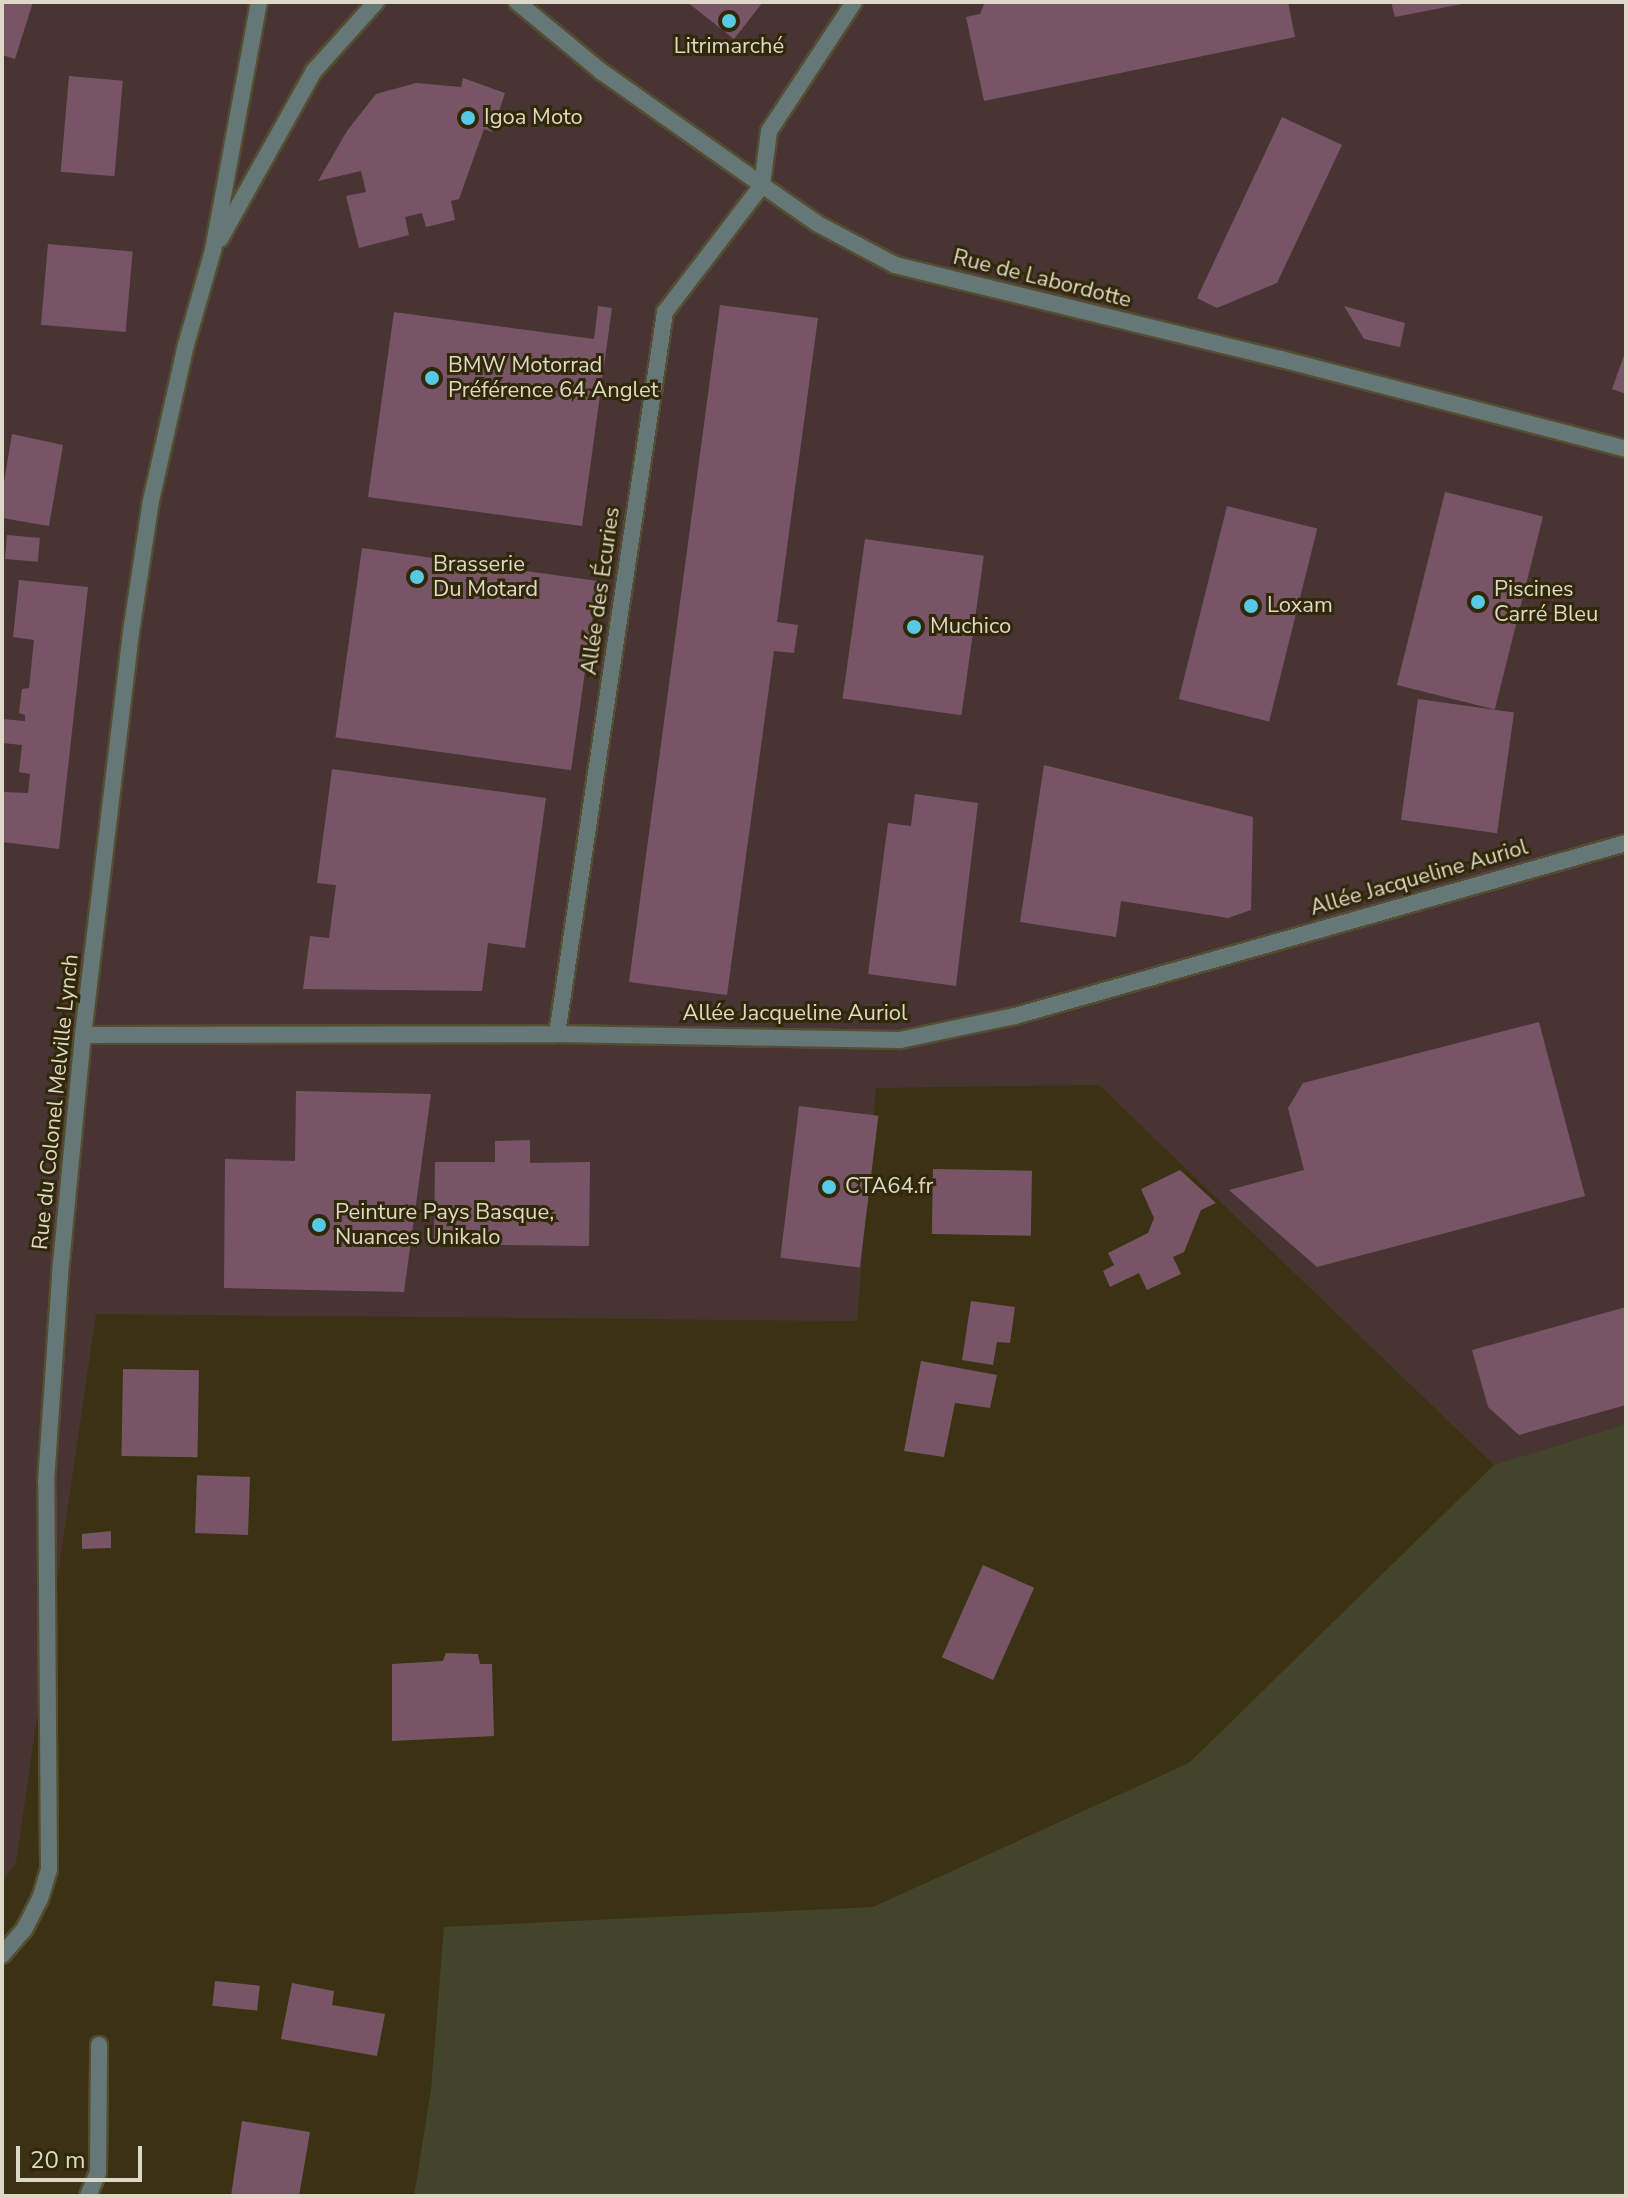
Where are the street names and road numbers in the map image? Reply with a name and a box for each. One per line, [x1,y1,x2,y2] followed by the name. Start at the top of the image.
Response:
[950,244,1134,314] street label: Rue de Labordotte
[576,505,626,677] street label: Allée des Écuries
[1307,834,1531,922] street label: Allée Jacqueline Auriol
[27,953,85,1251] street label: Rue du Colonel Melville Lynch
[682,1001,908,1027] street label: Allée Jacqueline Auriol

